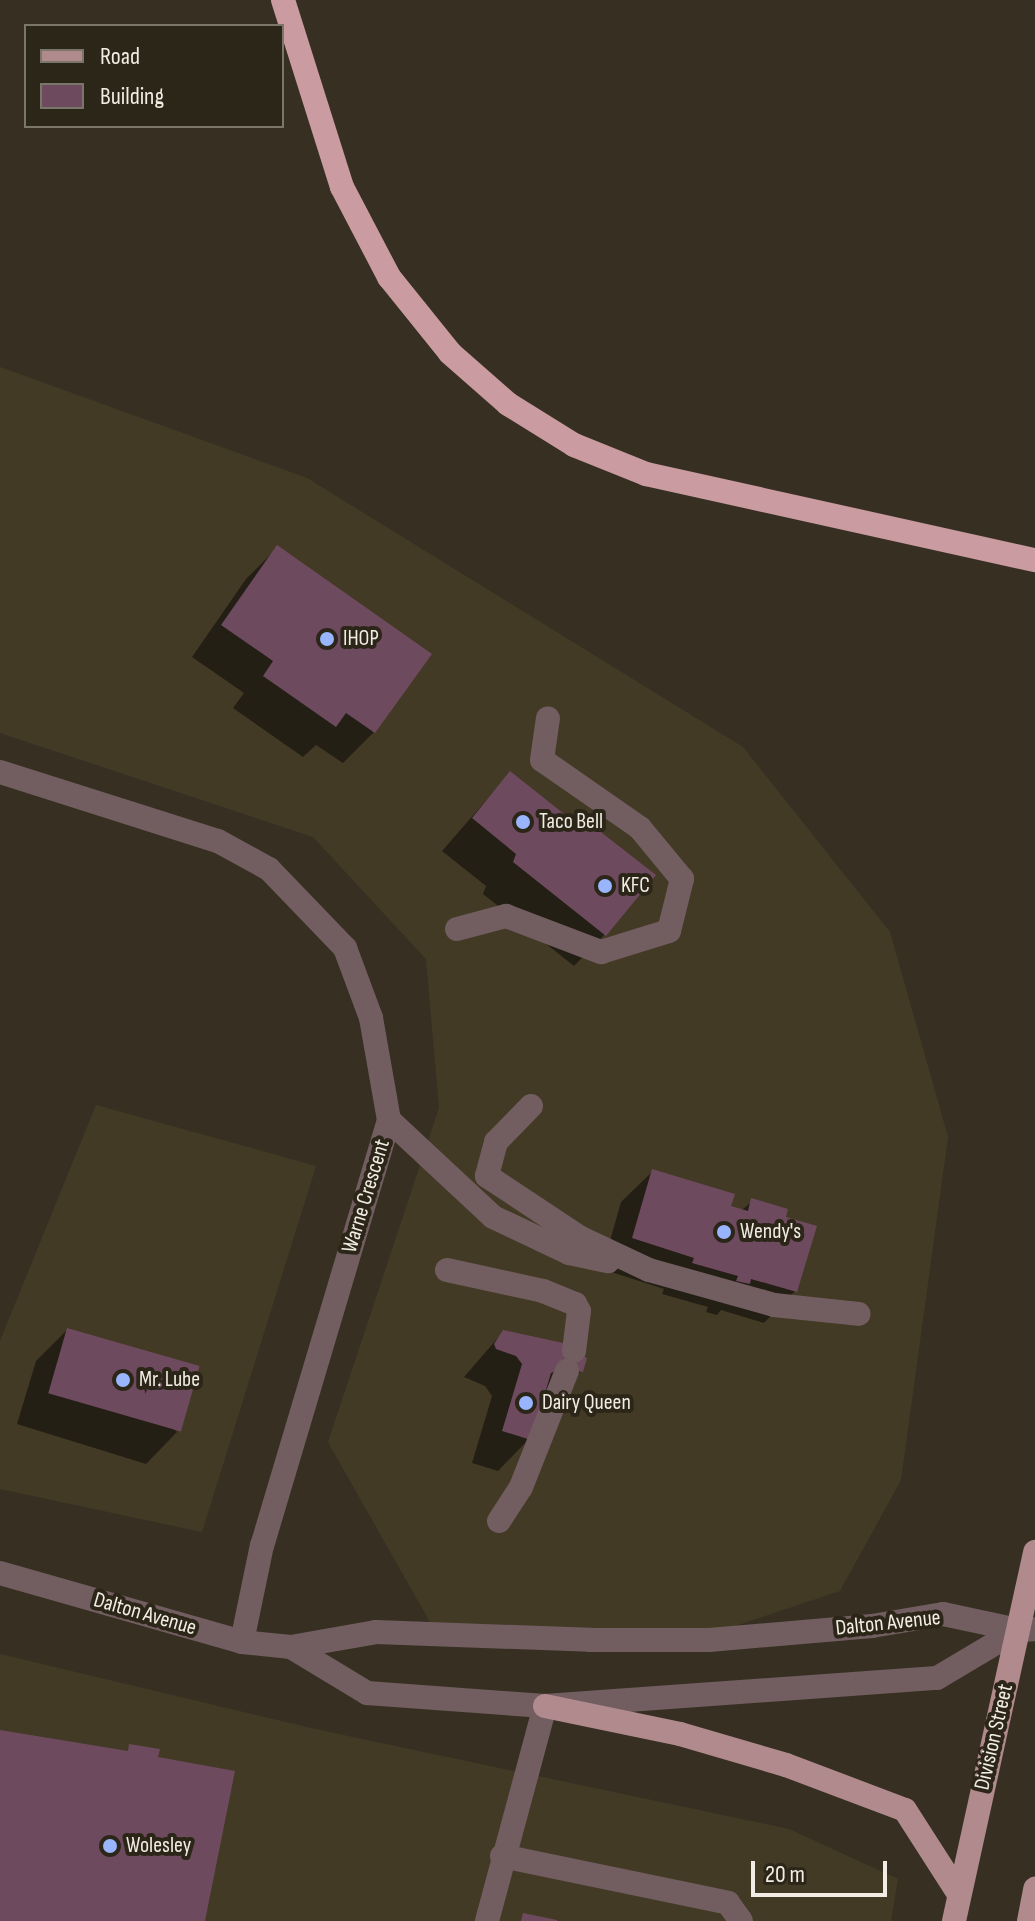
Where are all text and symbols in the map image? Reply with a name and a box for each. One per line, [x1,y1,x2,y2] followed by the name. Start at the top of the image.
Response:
[24,24,284,128] legend
[100,42,140,71] text: Road
[100,82,164,111] text: Building
[343,626,379,652] place label: IHOP
[318,630,336,648] marker: IHOP
[539,809,603,835] place label: Taco Bell
[514,813,532,831] marker: Taco Bell
[621,873,650,899] place label: KFC
[596,877,614,895] marker: KFC
[336,1136,396,1256] street label: Warne Crescent
[740,1219,801,1245] place label: Wendy's
[715,1223,733,1241] marker: Wendy's
[139,1367,200,1393] place label: Mr. Lube
[114,1371,132,1389] marker: Mr. Lube
[542,1390,631,1416] place label: Dairy Queen
[517,1394,535,1412] marker: Dairy Queen
[91,1587,199,1641] street label: Dalton Avenue
[834,1604,942,1642] street label: Dalton Avenue
[969,1681,1019,1793] street label: Division Street
[126,1833,191,1859] place label: Wolesley
[101,1837,119,1855] marker: Wolesley
[755,1845,891,1895] scale bar
[765,1860,805,1889] text: 20 m

